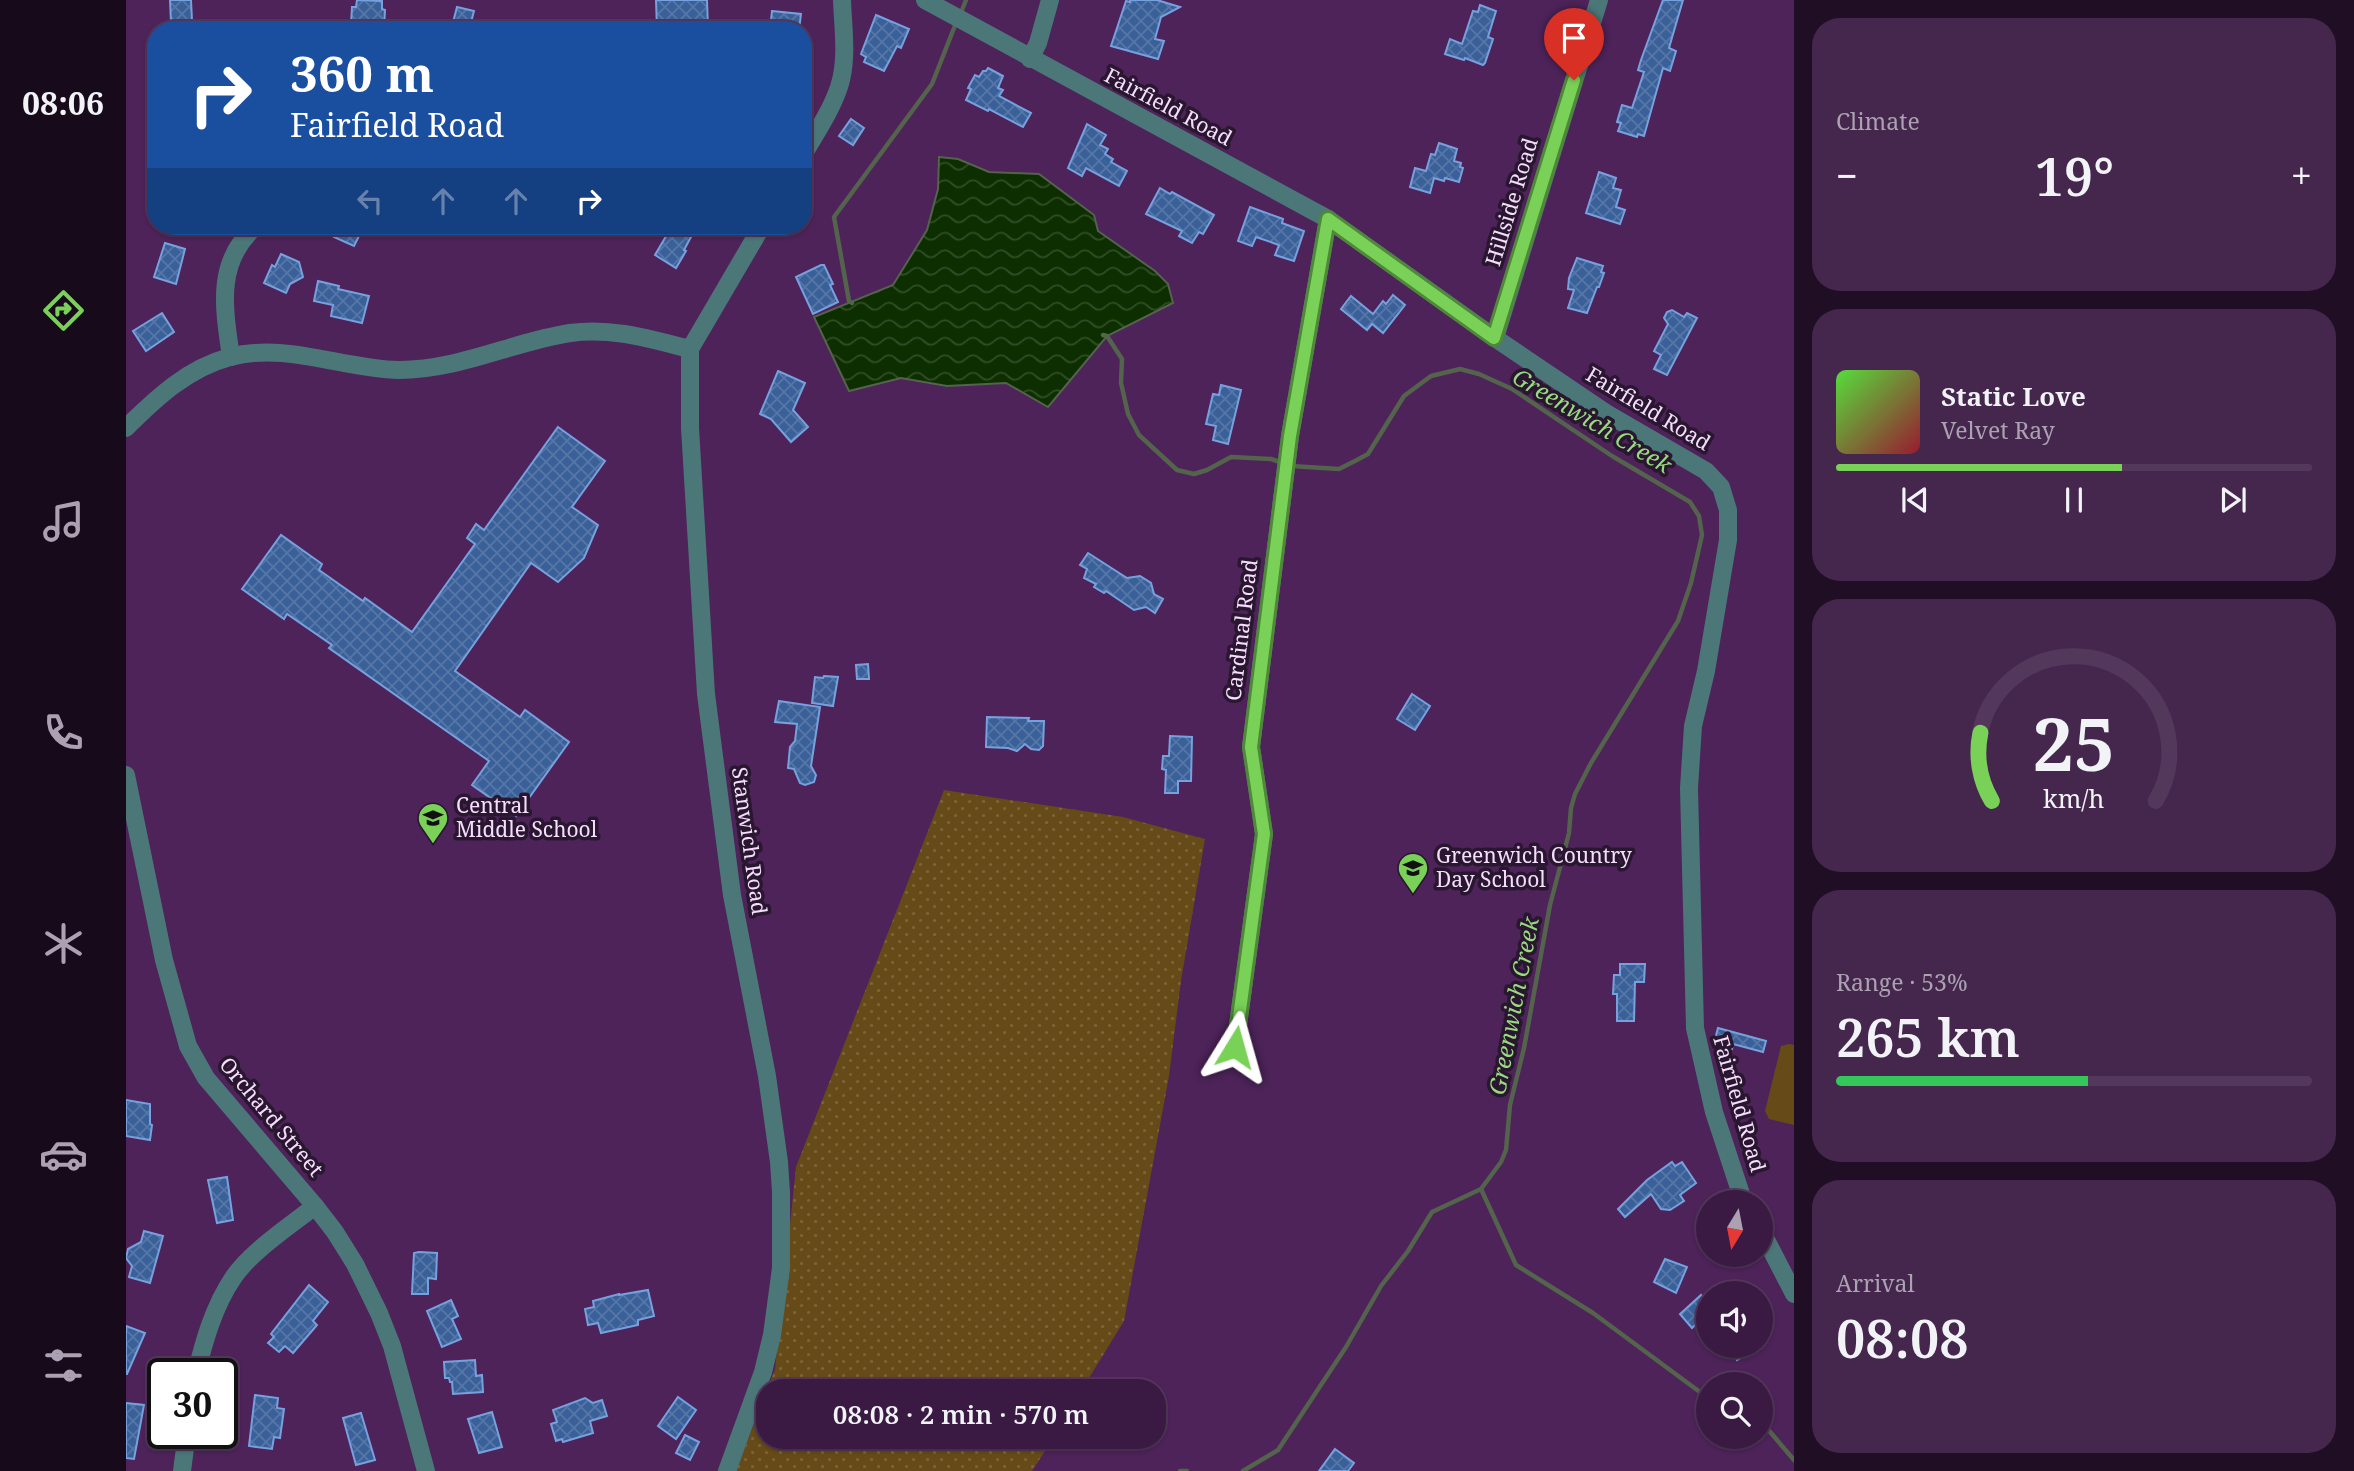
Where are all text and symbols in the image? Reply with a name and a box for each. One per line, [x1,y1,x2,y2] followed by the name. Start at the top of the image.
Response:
[1544,8,1604,80] pin
[1555,19,1593,57] icon: arrive
[290,40,434,106] text: 360 m
[175,49,266,140] icon: right
[1100,61,1237,152] street label: Fairfield Road
[22,81,104,124] text: 08:06
[290,103,504,146] text: Fairfield Road
[1836,105,1920,137] text: Climate
[1478,134,1544,269] street label: Hillside Road
[2035,140,2114,211] text: 19°
[1836,149,1858,201] text: −
[2291,149,2312,201] text: +
[351,182,389,220] icon: left
[424,182,462,220] icon: ahead
[497,182,535,220] icon: ahead
[570,182,608,220] icon: right
[39,286,88,335] icon: directions
[1507,360,1679,481] water label: Greenwich Creek
[1581,360,1716,456] street label: Fairfield Road
[1941,378,2086,414] text: Static Love
[1941,414,2055,446] text: Velvet Ray
[1896,481,1934,519] icon: previous
[2055,481,2093,519] icon: pause
[2214,481,2252,519] icon: next
[39,497,88,546] icon: music
[1218,558,1264,702] street label: Cardinal Road
[2033,694,2115,793] text: 25
[39,708,88,757] icon: phone
[726,765,774,917] street label: Stanwich Road
[2043,781,2105,815] text: km/h
[456,791,598,843] place label: Central Middle School
[416,801,450,845] school or university icon: Central Middle School
[1436,841,1632,893] place label: Greenwich Country Day School
[1396,851,1430,895] school or university icon: Greenwich Country Day School
[1480,913,1546,1097] water label: Greenwich Creek
[39,919,88,968] icon: climate
[1836,966,1968,998] text: Range · 53%
[1836,1001,2020,1072] text: 265 km
[1198,1010,1272,1084] position arrow
[1707,1032,1773,1175] street label: Fairfield Road
[214,1051,330,1182] street label: Orchard Street
[39,1130,88,1179] icon: car
[1696,1190,1773,1267] north arrow
[1696,1190,1773,1449] map controls
[1836,1267,1915,1299] text: Arrival
[1696,1281,1773,1358] button: sound
[1836,1302,1969,1373] text: 08:08
[39,1341,88,1390] icon: filters
[147,1358,238,1449] speed limit sign: 30
[1696,1372,1773,1449] button: search
[833,1396,1089,1432] text: 08:08 · 2 min · 570 m

